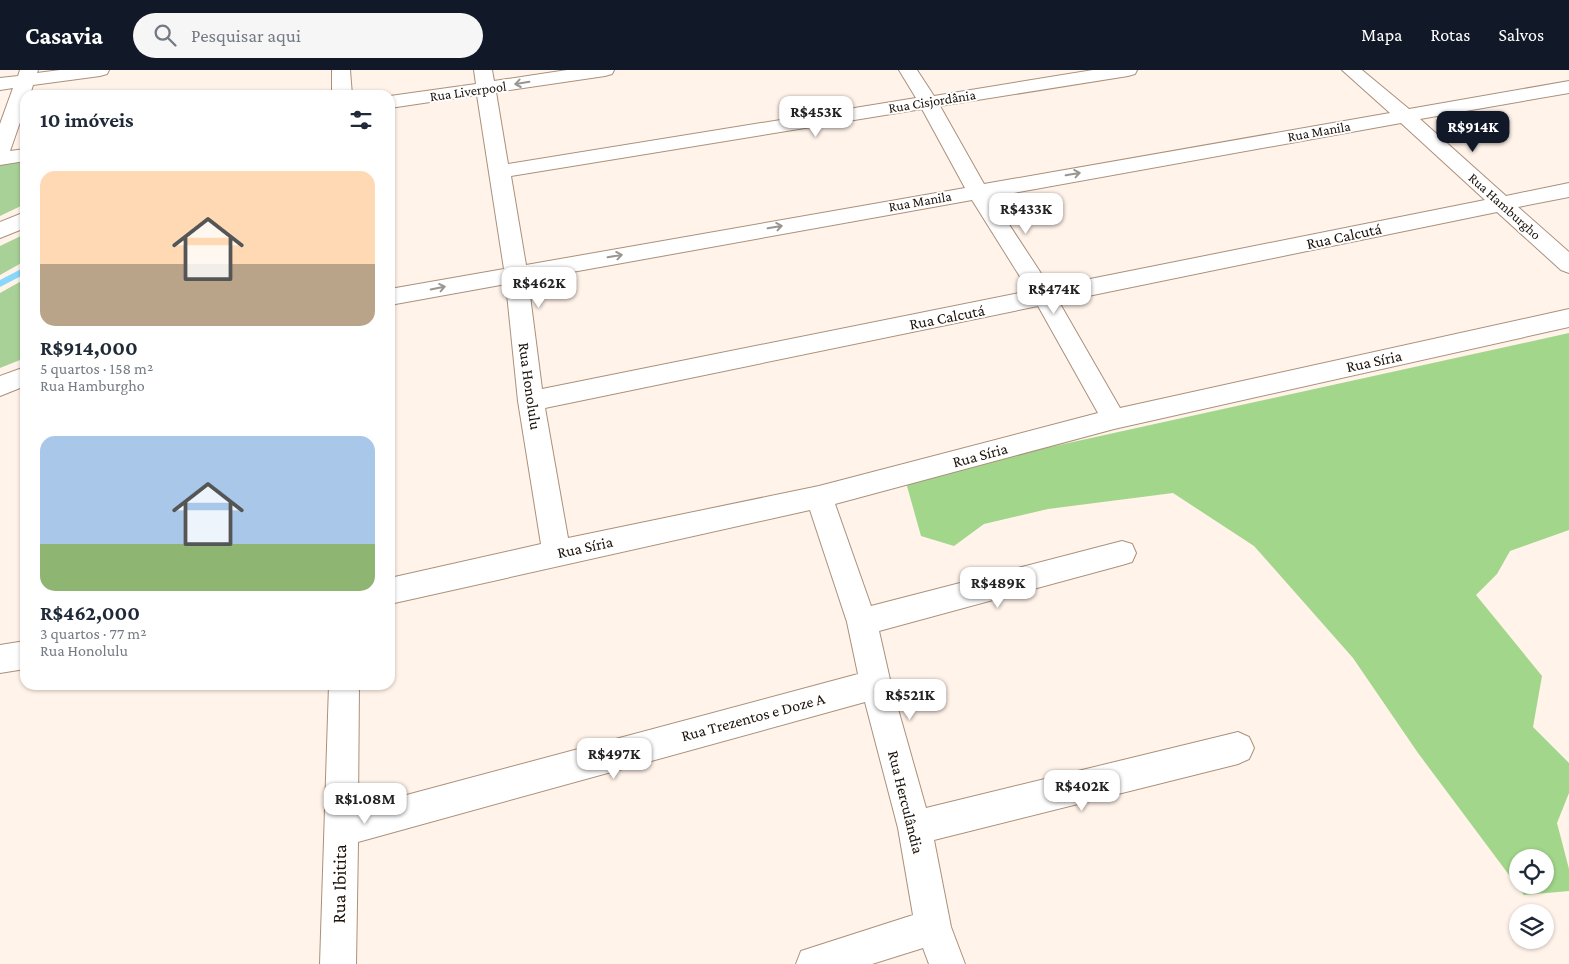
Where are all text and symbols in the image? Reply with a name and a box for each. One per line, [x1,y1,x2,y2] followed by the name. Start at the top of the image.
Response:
[133,13,483,58] search box
[151,21,179,49] icon: search
[25,22,103,49] text: Casavia
[191,25,301,46] text: Pesquisar aqui
[1361,25,1402,45] text: Mapa
[1430,25,1470,45] text: Rotas
[1498,25,1544,45] text: Salvos
[429,78,508,104] street label: Rua Liverpool
[515,78,531,88] one-way arrow
[887,86,977,117] street label: Rua Cisjordânia
[775,96,857,138] pin: R$453K
[790,103,842,120] text: R$453K
[347,106,375,134] icon: filters
[40,108,134,132] text: 10 imóveis
[1432,111,1514,153] pin: R$914K
[1286,118,1352,144] street label: Rua Manila
[1447,118,1499,135] text: R$914K
[1064,169,1080,179] one-way arrow
[1466,169,1544,243] street label: Rua Hamburgho
[887,188,953,214] street label: Rua Manila
[985,192,1067,235] pin: R$433K
[1000,200,1052,217] text: R$433K
[163,204,253,294] icon: home
[1305,220,1384,252] street label: Rua Calcutá
[767,222,783,232] one-way arrow
[607,250,623,260] one-way arrow
[498,266,580,309] pin: R$462K
[1013,272,1095,315] pin: R$474K
[513,274,565,291] text: R$462K
[1028,280,1080,297] text: R$474K
[429,283,445,293] one-way arrow
[908,301,987,333] street label: Rua Calcutá
[40,336,138,360] text: R$914,000
[515,341,545,431] street label: Rua Honolulu
[1345,347,1404,375] street label: Rua Síria
[40,360,153,377] text: 5 quartos · 158 m²
[40,377,145,394] text: Rua Hamburgho
[951,439,1010,471] street label: Rua Síria
[163,469,253,559] icon: home
[556,533,615,561] street label: Rua Síria
[957,566,1039,609] pin: R$489K
[971,574,1025,591] text: R$489K
[40,601,140,625] text: R$462,000
[40,625,146,642] text: 3 quartos · 77 m²
[40,642,128,659] text: Rua Honolulu
[869,678,951,721] pin: R$521K
[885,686,935,703] text: R$521K
[679,689,828,744] street label: Rua Trezentos e Doze A
[573,738,655,780] pin: R$497K
[588,745,640,762] text: R$497K
[885,749,927,856] street label: Rua Herculândia
[1041,770,1123,812] pin: R$402K
[1055,777,1109,794] text: R$402K
[319,782,411,825] pin: R$1.08M
[335,790,395,807] text: R$1.08M
[328,844,350,924] street label: Rua Ibitita
[1509,849,1554,949] map controls
[1509,849,1554,894] button: locate
[1509,904,1554,949] button: layers

